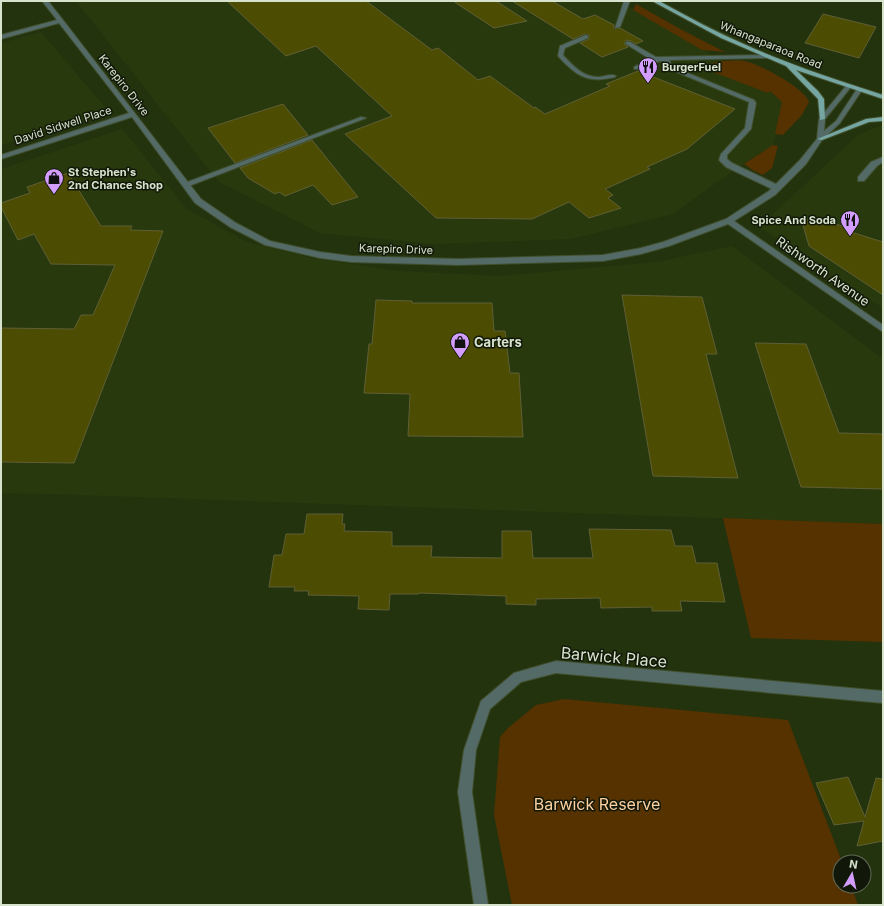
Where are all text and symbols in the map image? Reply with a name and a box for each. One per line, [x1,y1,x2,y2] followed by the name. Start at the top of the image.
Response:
[718,18,824,72] street label: Whangaparaoa Road
[96,51,152,119] street label: Karepiro Drive
[637,56,659,84] restaurant icon: BurgerFuel
[662,60,721,74] place label: BurgerFuel
[13,103,113,147] street label: David Sidwell Place
[68,165,163,192] place label: St Stephen's 2nd Chance Shop
[43,167,65,195] shop icon: St Stephen's 2nd Chance Shop
[839,209,861,237] restaurant icon: Spice And Soda
[751,213,836,227] place label: Spice And Soda
[773,233,873,309] street label: Rishworth Avenue
[359,241,433,257] street label: Karepiro Drive
[449,331,471,359] shop icon: Carters
[474,334,522,350] place label: Carters
[560,642,668,672] street label: Barwick Place
[534,794,660,814] park label: Barwick Reserve
[832,854,872,894] north arrow
[848,857,859,872] text: N

